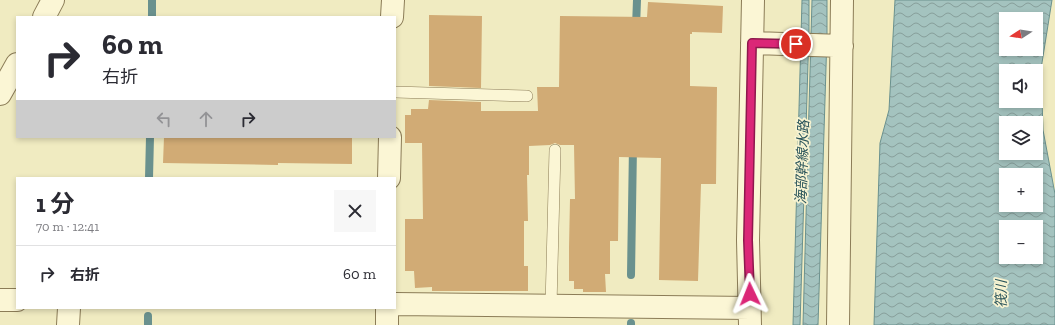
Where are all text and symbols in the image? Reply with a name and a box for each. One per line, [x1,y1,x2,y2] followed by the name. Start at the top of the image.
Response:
[999,12,1043,56] north arrow
[999,12,1043,264] map controls
[779,27,813,61] pin
[102,28,163,61] text: 60 m
[36,32,88,84] icon: right
[785,33,807,55] icon: arrive
[999,64,1043,108] button: sound
[102,66,138,88] text: 右折
[153,108,175,130] icon: left
[195,108,217,130] icon: ahead
[237,108,259,130] icon: right
[999,116,1043,160] button: layers
[793,119,812,204] water label: 海部幹線水路
[999,168,1043,212] button: +
[36,189,74,218] text: 1 分
[334,190,376,232] button: close
[36,219,99,234] text: 70 m · 12:41
[999,220,1043,264] button: −
[36,263,58,285] icon: right
[343,265,376,283] text: 60 m
[70,266,100,284] text: 右折
[729,273,771,315] position arrow
[993,278,1010,308] water label: 筏川

